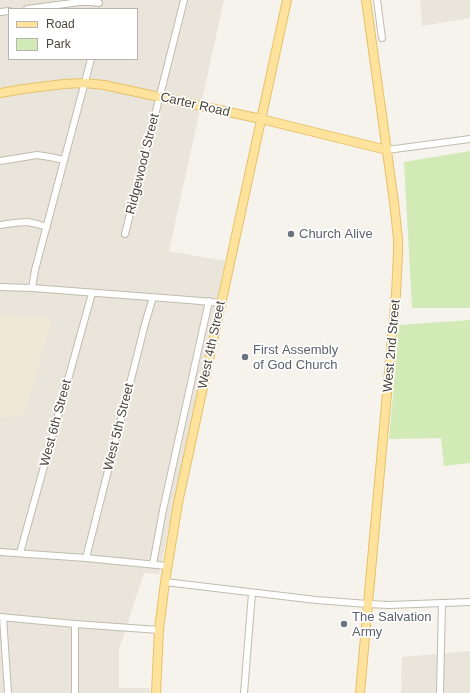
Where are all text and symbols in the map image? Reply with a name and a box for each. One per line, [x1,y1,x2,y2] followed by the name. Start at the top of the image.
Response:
[8,8,138,60] legend
[46,17,75,31] text: Road
[46,37,71,51] text: Park
[159,89,231,121] street label: Carter Road
[123,112,163,216] street label: Ridgewood Street
[299,226,373,242] place label: Church Alive
[286,229,296,239] marker: Church Alive
[380,299,404,393] street label: West 2nd Street
[195,300,229,390] street label: West 4th Street
[253,342,338,373] place label: First Assembly of God Church
[240,352,250,362] marker: First Assembly of God Church
[37,378,75,468] street label: West 6th Street
[101,382,137,472] street label: West 5th Street
[352,609,431,640] place label: The Salvation Army
[339,619,349,629] marker: The Salvation Army

